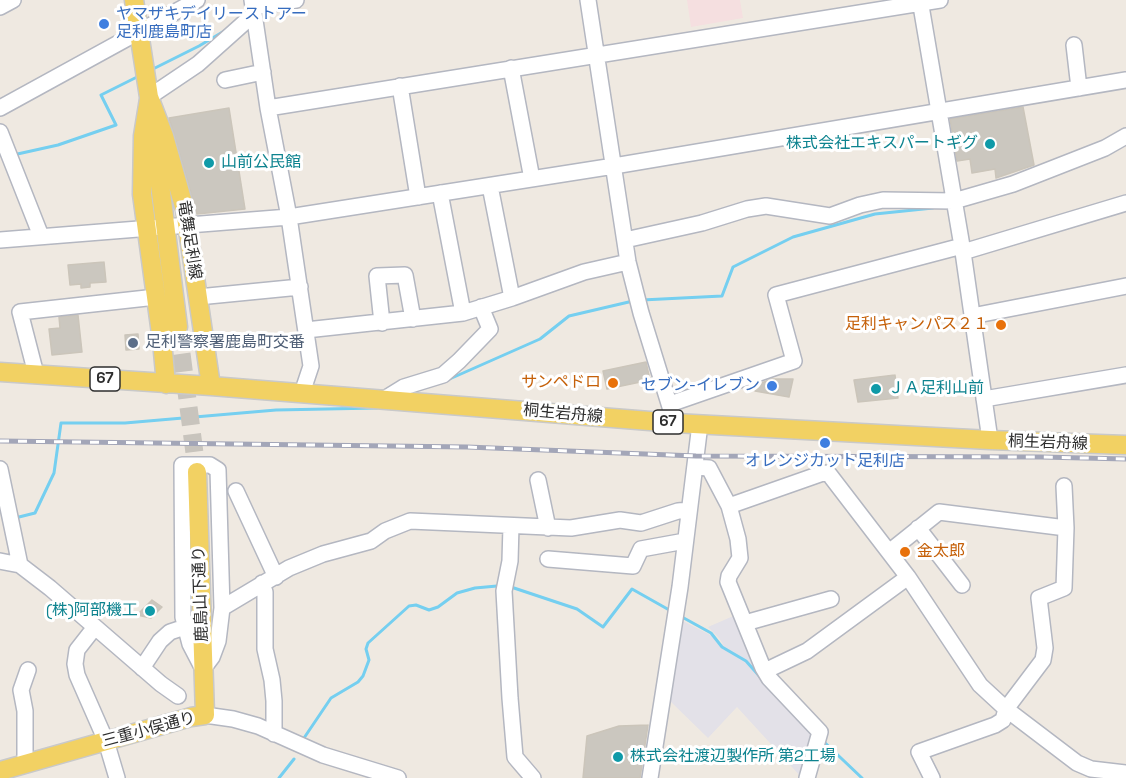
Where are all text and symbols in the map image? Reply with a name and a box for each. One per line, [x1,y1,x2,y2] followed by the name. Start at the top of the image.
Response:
[116,5,307,43] place label: ヤマザキデイリーストアー 足利鹿島町店
[97,17,111,31] marker: ヤマザキデイリーストアー 足利鹿島町店
[786,134,978,154] place label: 株式会社エキスパートギグ
[983,137,997,151] marker: 株式会社エキスパートギグ
[221,153,301,173] place label: 山前公民館
[202,156,216,170] marker: 山前公民館
[173,199,205,281] street label: 竜舞足利線
[845,315,989,335] place label: 足利キャンパス２１
[994,318,1008,332] marker: 足利キャンパス２１
[145,333,305,353] place label: 足利警察署鹿島町交番
[126,336,140,350] marker: 足利警察署鹿島町交番
[90,367,120,391] road number: 67
[521,373,601,393] place label: サンペドロ
[606,376,620,390] marker: サンペドロ
[641,376,760,396] place label: セブン-イレブン
[765,379,779,393] marker: セブン-イレブン
[888,379,984,399] place label: ＪＡ足利山前
[869,382,883,396] marker: ＪＡ足利山前
[522,401,604,427] street label: 桐生岩舟線
[653,410,683,434] road number: 67
[1008,432,1088,454] street label: 桐生岩舟線
[818,436,832,450] marker: オレンジカット足利店
[745,452,905,472] place label: オレンジカット足利店
[917,542,965,562] place label: 金太郎
[898,545,912,559] marker: 金太郎
[190,546,212,642] street label: 鹿島山下通り
[46,601,138,621] place label: (株)阿部機工
[143,604,157,618] marker: (株)阿部機工
[100,708,198,752] street label: 三重小俣通り
[630,747,836,767] place label: 株式会社渡辺製作所 第2工場
[611,750,625,764] marker: 株式会社渡辺製作所 第2工場

